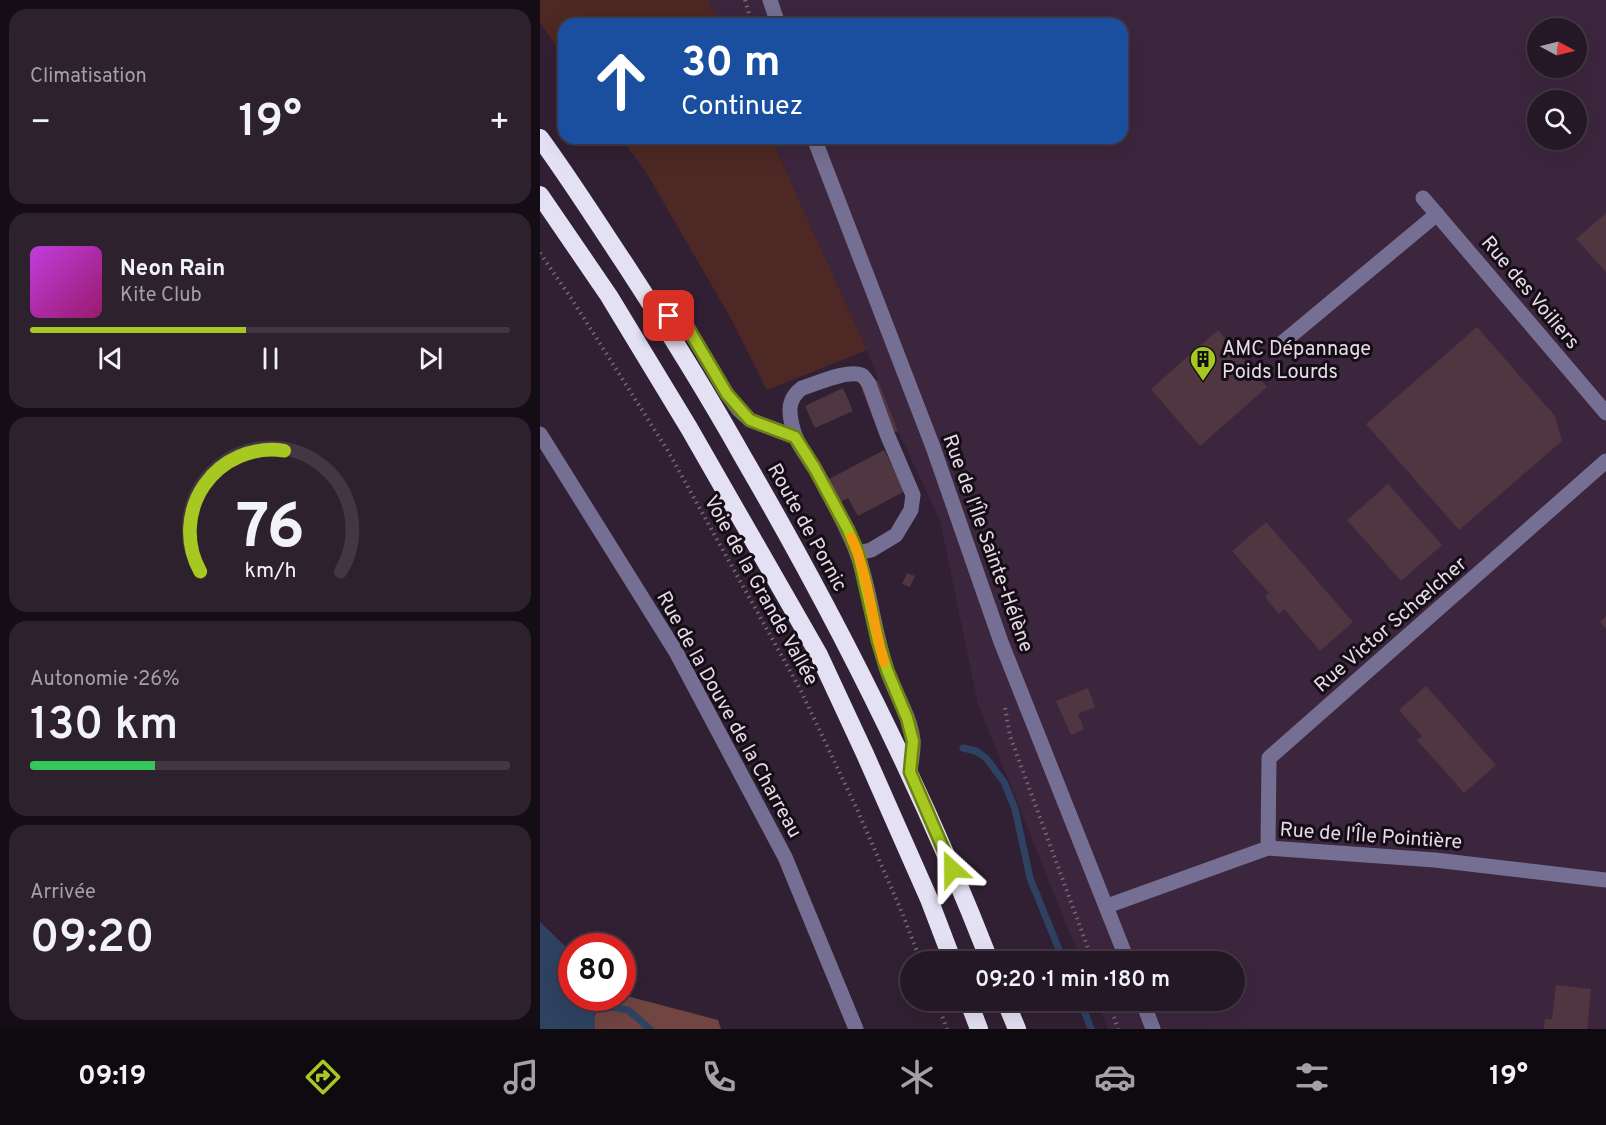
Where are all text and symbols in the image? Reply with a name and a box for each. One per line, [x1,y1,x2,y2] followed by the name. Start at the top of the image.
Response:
[1527,18,1587,78] north arrow
[1527,18,1587,150] map controls
[681,38,780,91] text: 30 m
[582,42,660,120] icon: ahead
[30,64,147,90] text: Climatisation
[681,90,803,124] text: Continuez
[1527,90,1587,150] button: search
[238,95,302,152] text: 19°
[30,103,51,145] text: −
[489,103,510,145] text: +
[1474,231,1585,355] street label: Rue des Voiliers
[120,256,225,283] text: Neon Rain
[120,283,202,309] text: Kite Club
[643,290,694,341] pin
[652,299,685,332] icon: arrive
[1222,337,1371,386] place label: AMC Dépannage Poids Lourds
[94,342,127,375] icon: previous
[254,342,287,375] icon: pause
[414,342,447,375] icon: next
[1188,344,1218,382] building icon: AMC Dépannage Poids Lourds
[936,431,1041,656] street label: Rue de l'Île Sainte-Hélène
[760,459,852,597] street label: Route de Pornic
[236,491,304,570] text: 76
[697,491,823,691] street label: Voie de la Grande Vallée
[1309,552,1473,699] street label: Rue Victor Schœlcher
[244,558,296,585] text: km/h
[649,587,807,843] street label: Rue de la Douve de la Charreau
[30,667,180,693] text: Autonomie · 26%
[30,698,178,755] text: 130 km
[1279,816,1463,856] street label: Rue de l'Île Pointière
[920,837,984,901] position arrow
[30,880,96,906] text: Arrivée
[30,911,154,968] text: 09:20
[558,933,636,1011] speed limit sign: 80
[975,967,1170,994] text: 09:20 · 1 min · 180 m
[302,1056,344,1098] icon: directions
[500,1056,542,1098] icon: music
[698,1056,740,1098] icon: phone
[896,1056,938,1098] icon: climate
[1094,1056,1136,1098] icon: car
[1291,1056,1333,1098] icon: filters
[78,1060,146,1094] text: 09:19
[1489,1060,1528,1094] text: 19°

